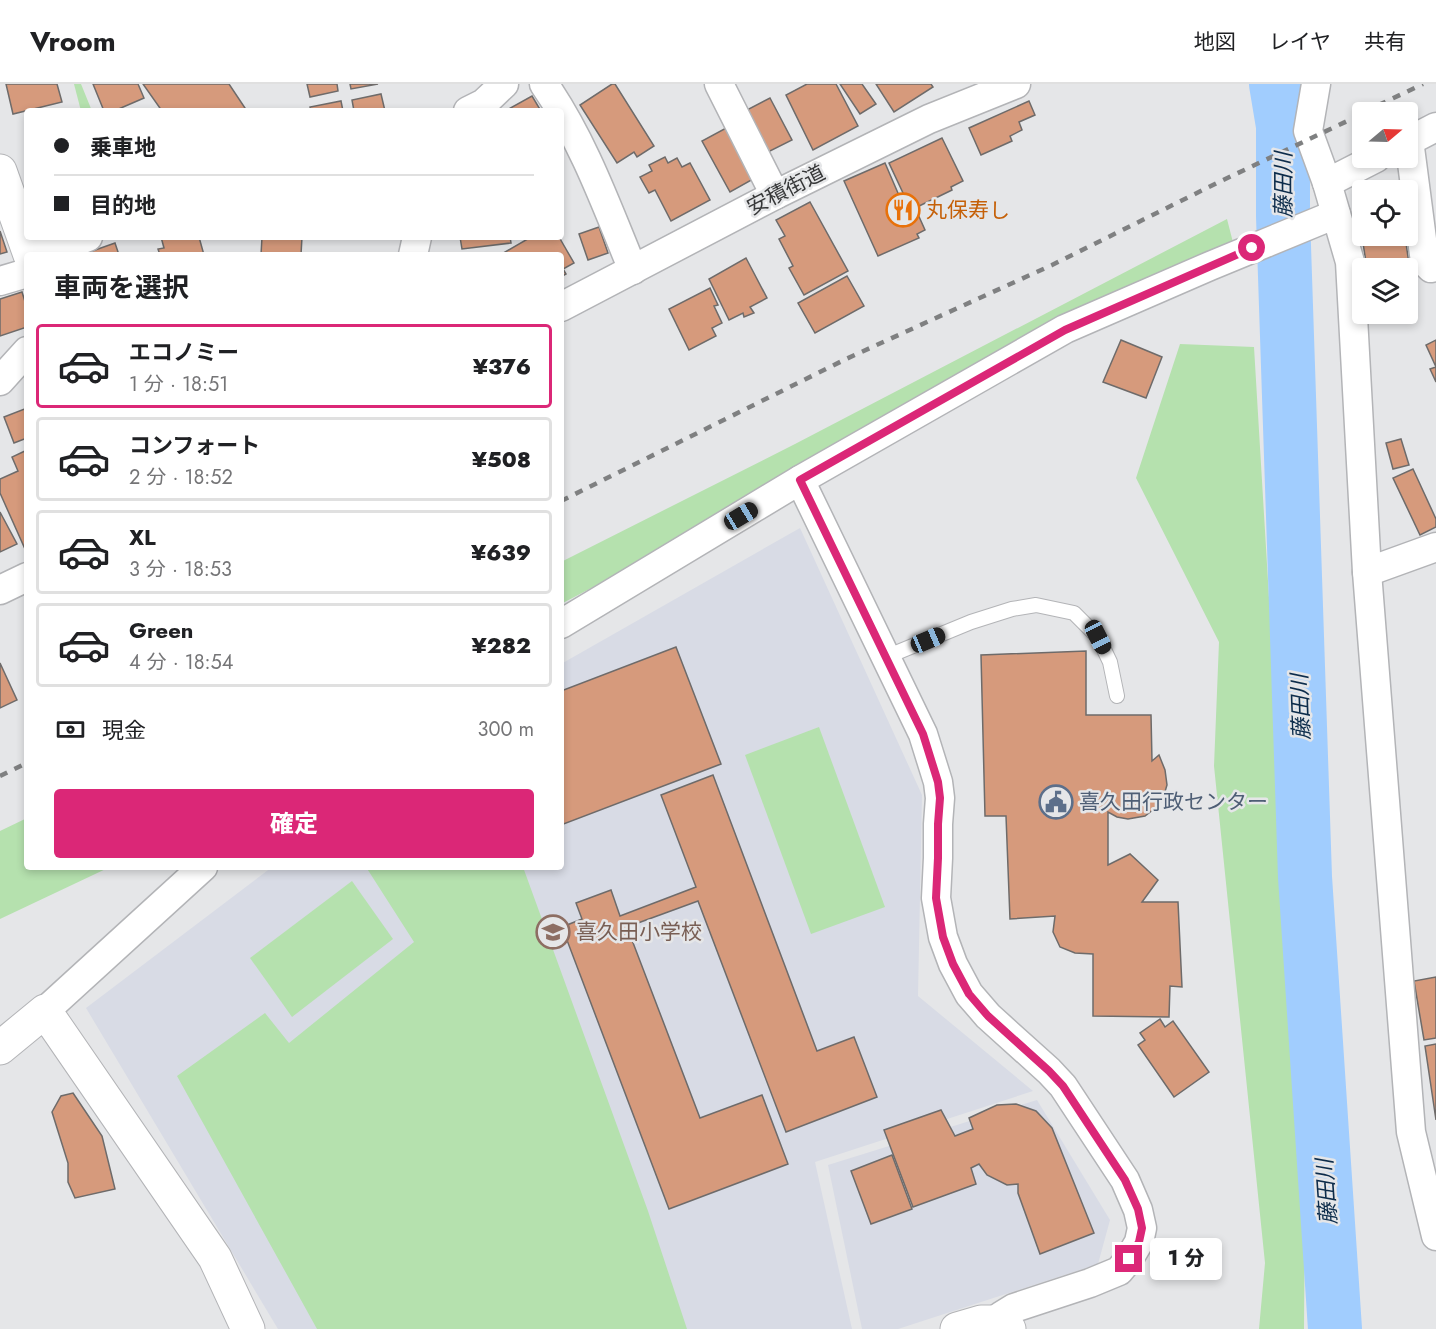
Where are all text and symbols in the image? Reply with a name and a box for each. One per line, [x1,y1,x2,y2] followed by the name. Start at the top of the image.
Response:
[30,21,116,62] text: Vroom
[1194,27,1236,57] text: 地図
[1269,27,1331,57] text: レイヤ
[1364,27,1406,57] text: 共有
[1352,102,1418,168] north arrow
[1352,102,1418,324] map controls
[90,131,156,163] text: 乗車地
[1267,150,1299,218] water label: 藤田川
[742,158,830,222] street label: 安積街道
[1352,180,1418,246] button: locate
[90,189,156,221] text: 目的地
[885,192,921,228] restaurant icon: 丸保寿し
[926,195,1010,225] place label: 丸保寿し
[1238,234,1265,261] route start
[1352,258,1418,324] button: layers
[54,268,189,307] text: 車両を選択
[129,336,239,368] text: エコノミー
[57,339,111,393] icon: car
[473,350,531,382] text: ¥376
[129,370,228,399] text: 1 分 · 18:51
[129,429,260,461] text: コンフォート
[57,432,111,486] icon: car
[472,443,531,475] text: ¥508
[129,463,233,492] text: 2 分 · 18:52
[721,499,761,533] car
[129,521,156,553] text: XL
[57,525,111,579] icon: car
[471,536,531,568] text: ¥639
[129,555,232,584] text: 3 分 · 18:53
[129,614,193,646] text: Green
[1082,617,1114,657] car
[57,618,111,672] icon: car
[908,625,948,655] car
[471,629,531,661] text: ¥282
[129,648,234,677] text: 4 分 · 18:54
[1283,671,1317,741] water label: 藤田川
[54,713,87,746] icon: cash
[102,714,146,746] text: 現金
[477,715,534,744] text: 300 m
[1038,784,1074,820] public building icon: 喜久田行政センター
[1079,787,1268,817] place label: 喜久田行政センター
[54,789,534,858] button: 確定
[535,914,571,950] school or university icon: 喜久田小学校
[576,917,702,947] place label: 喜久田小学校
[1308,1156,1344,1226] water label: 藤田川
[1150,1238,1222,1280] callout: 1 分
[1168,1244,1204,1273] text: 1 分
[1115,1245,1142,1272] route end

